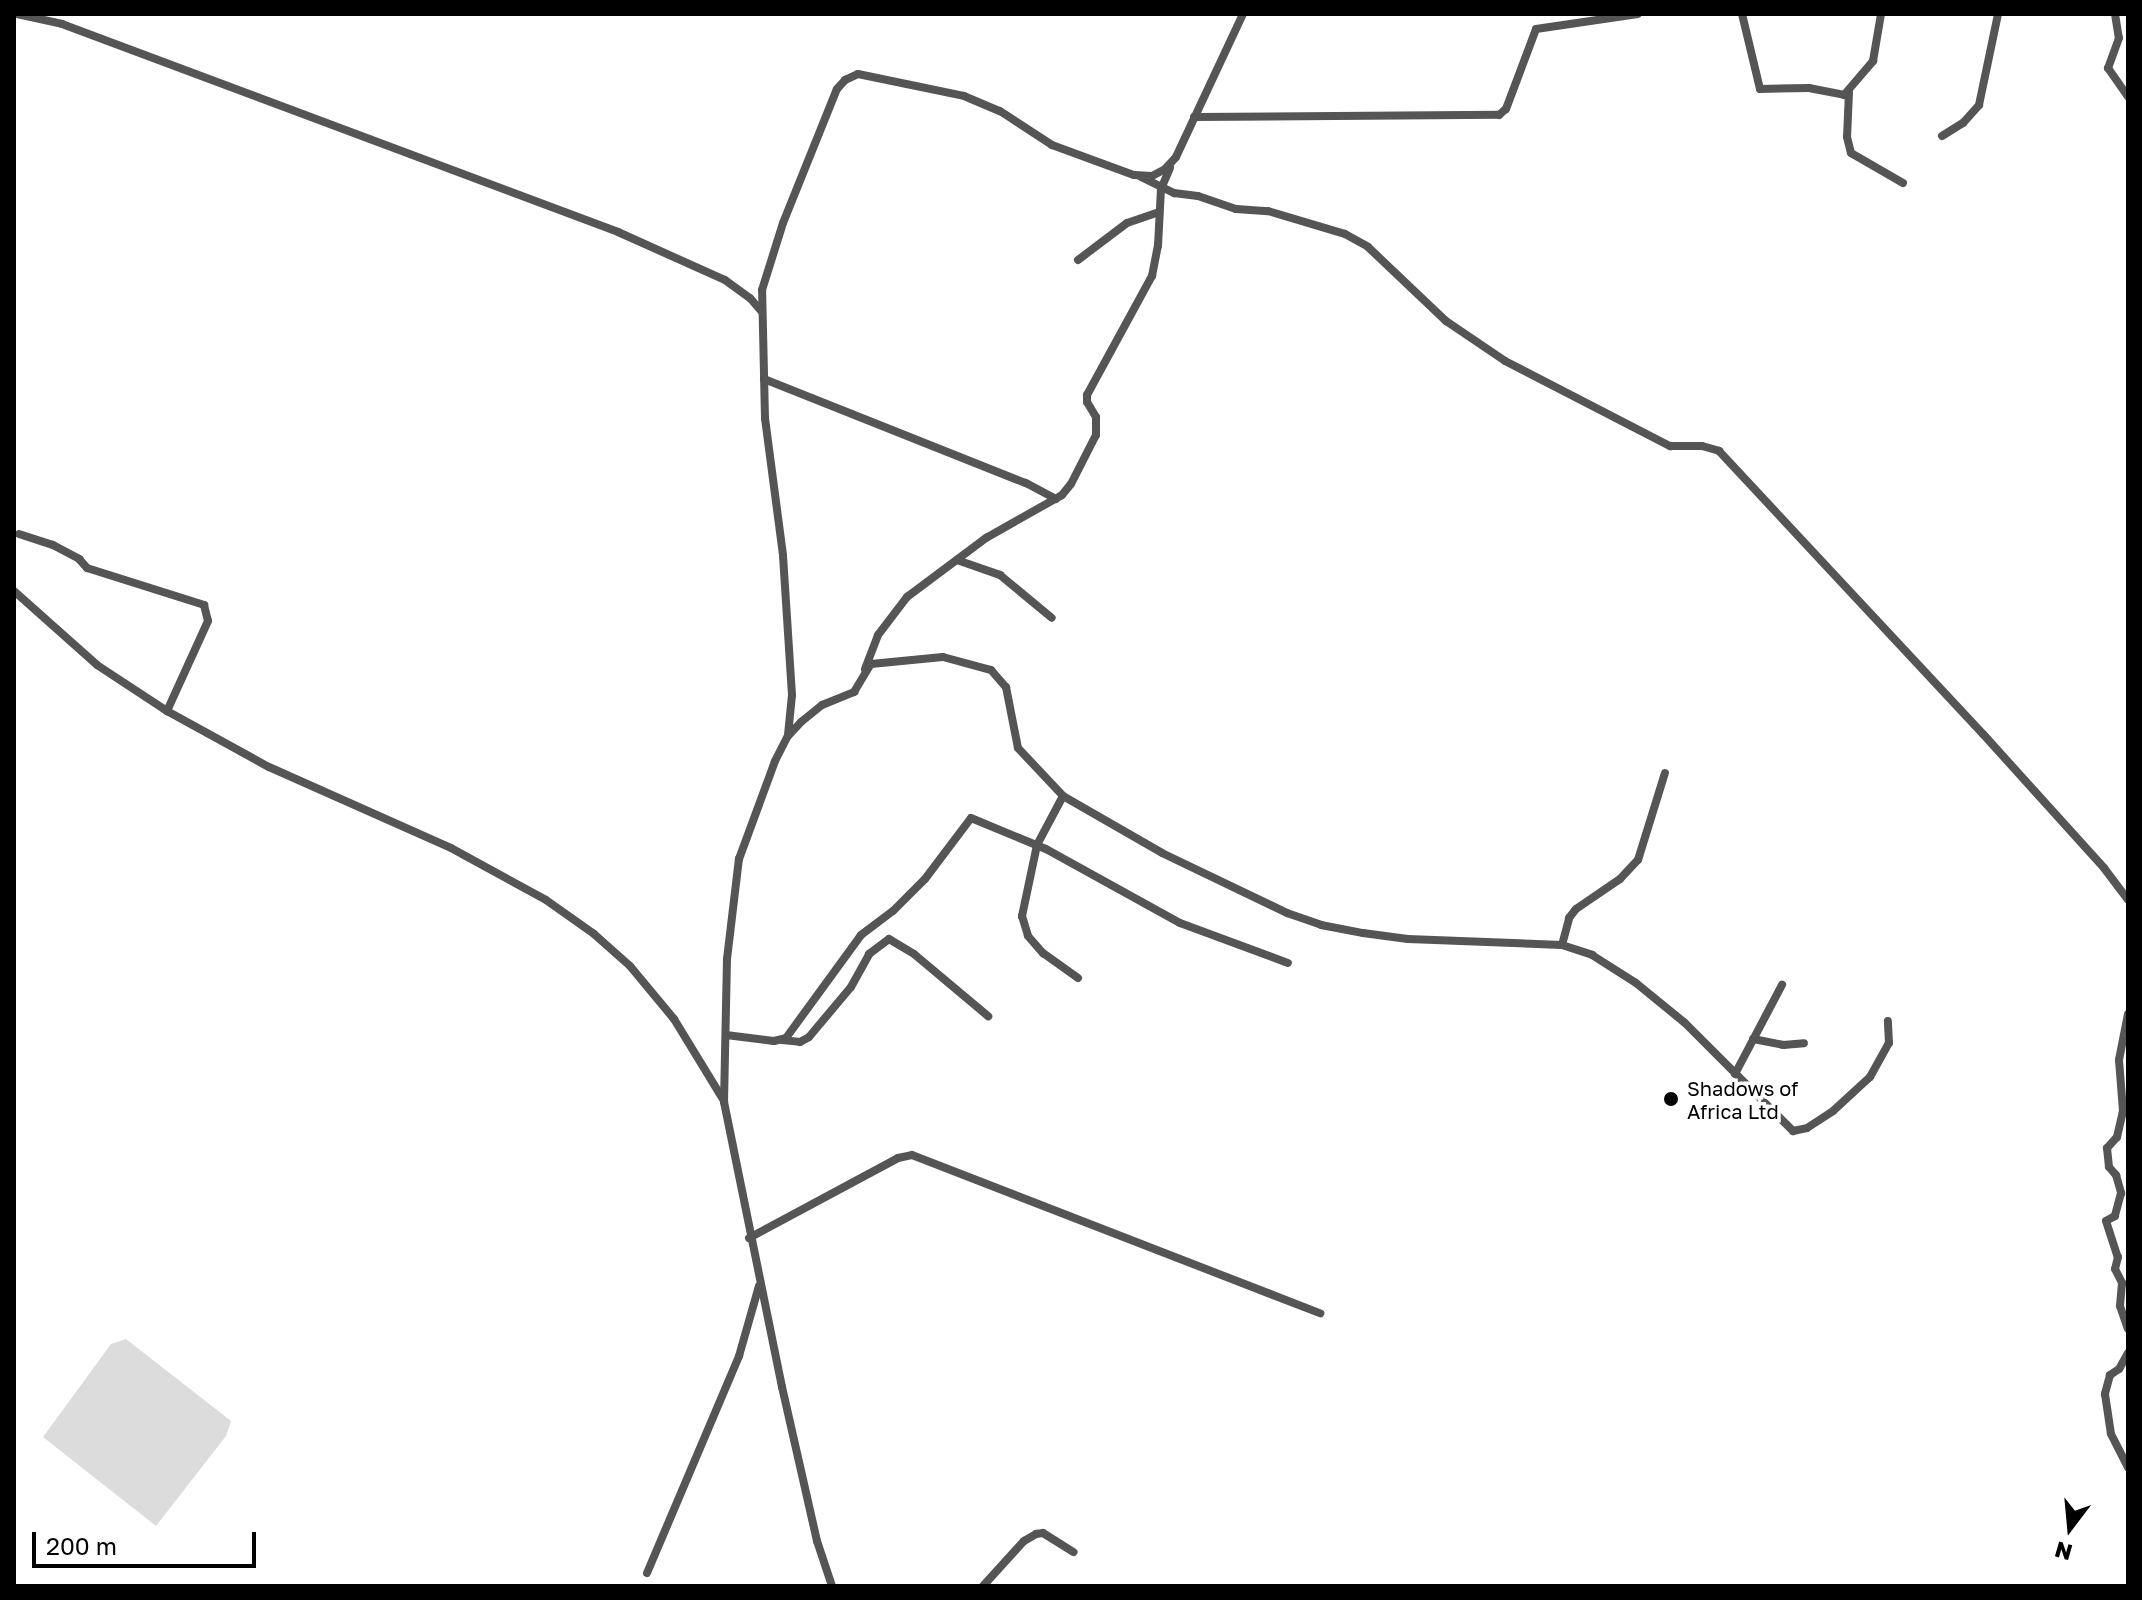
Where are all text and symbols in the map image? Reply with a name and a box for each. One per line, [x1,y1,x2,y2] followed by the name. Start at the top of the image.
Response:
[1687,1076,1798,1123] place label: Shadows of Africa Ltd
[1662,1090,1680,1108] marker: Shadows of Africa Ltd
[2030,1488,2110,1568] north arrow
[36,1516,260,1566] scale bar
[46,1531,117,1560] text: 200 m
[2051,1536,2075,1567] text: N

